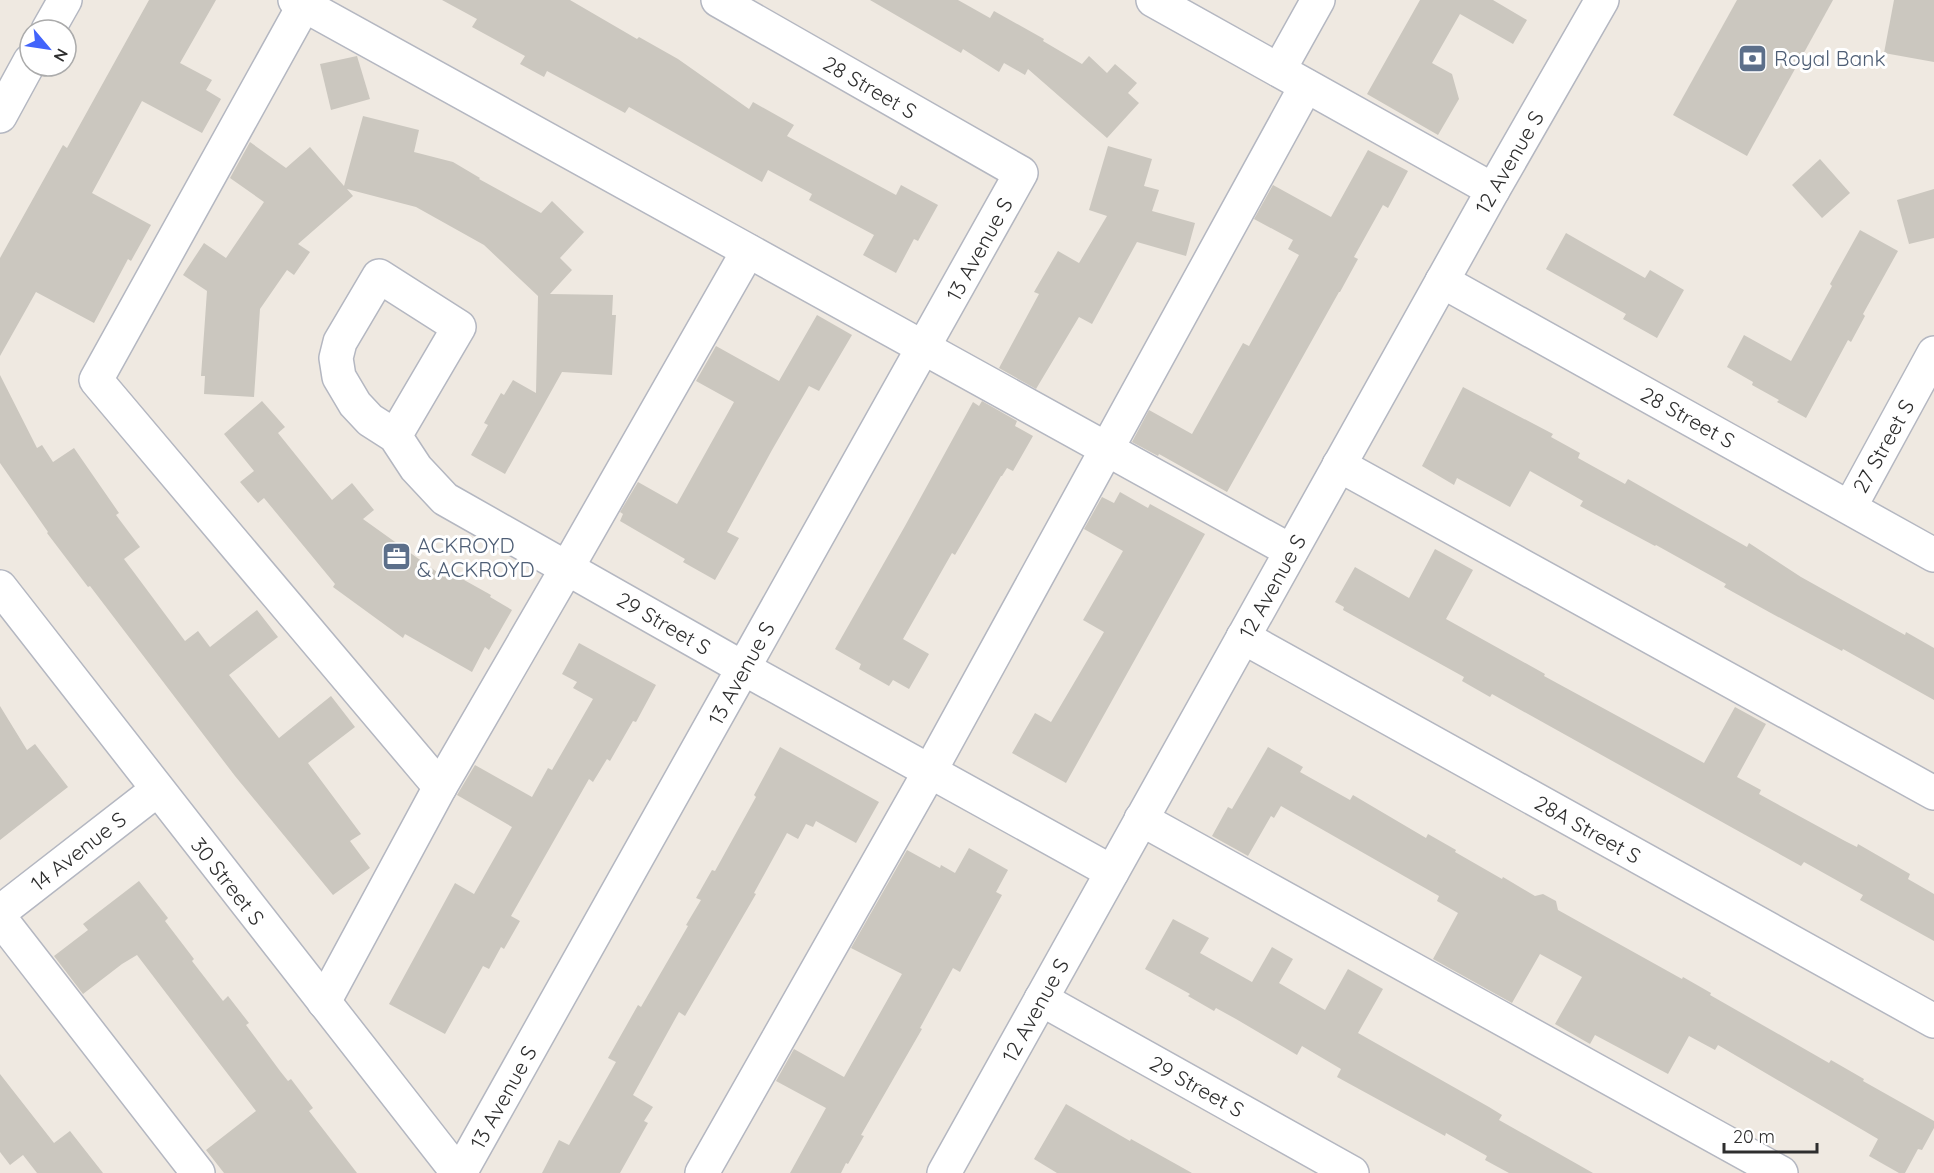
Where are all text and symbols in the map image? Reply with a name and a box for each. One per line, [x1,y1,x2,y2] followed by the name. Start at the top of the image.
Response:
[18,18,78,78] north arrow
[1737,42,1769,74] bank icon: Royal Bank
[50,45,73,65] text: N
[1774,45,1886,71] place label: Royal Bank
[819,50,921,124] street label: 28 Street S
[1469,106,1549,218] street label: 12 Avenue S
[940,193,1018,305] street label: 13 Avenue S
[1636,381,1740,453] street label: 28 Street S
[1847,395,1919,497] street label: 27 Street S
[1233,530,1311,642] street label: 12 Avenue S
[417,532,535,582] place label: ACKROYD & ACKROYD
[380,541,412,573] office icon: ACKROYD & ACKROYD
[612,586,716,660] street label: 29 Street S
[702,617,780,729] street label: 13 Avenue S
[1530,789,1646,869] street label: 28A Street S
[25,806,131,896] street label: 14 Avenue S
[186,832,270,930] street label: 30 Street S
[996,954,1074,1066] street label: 12 Avenue S
[464,1041,542,1153] street label: 13 Avenue S
[1145,1049,1249,1123] street label: 29 Street S
[1724,1116,1817,1154] scale bar
[1733,1125,1775,1148] text: 20 m

